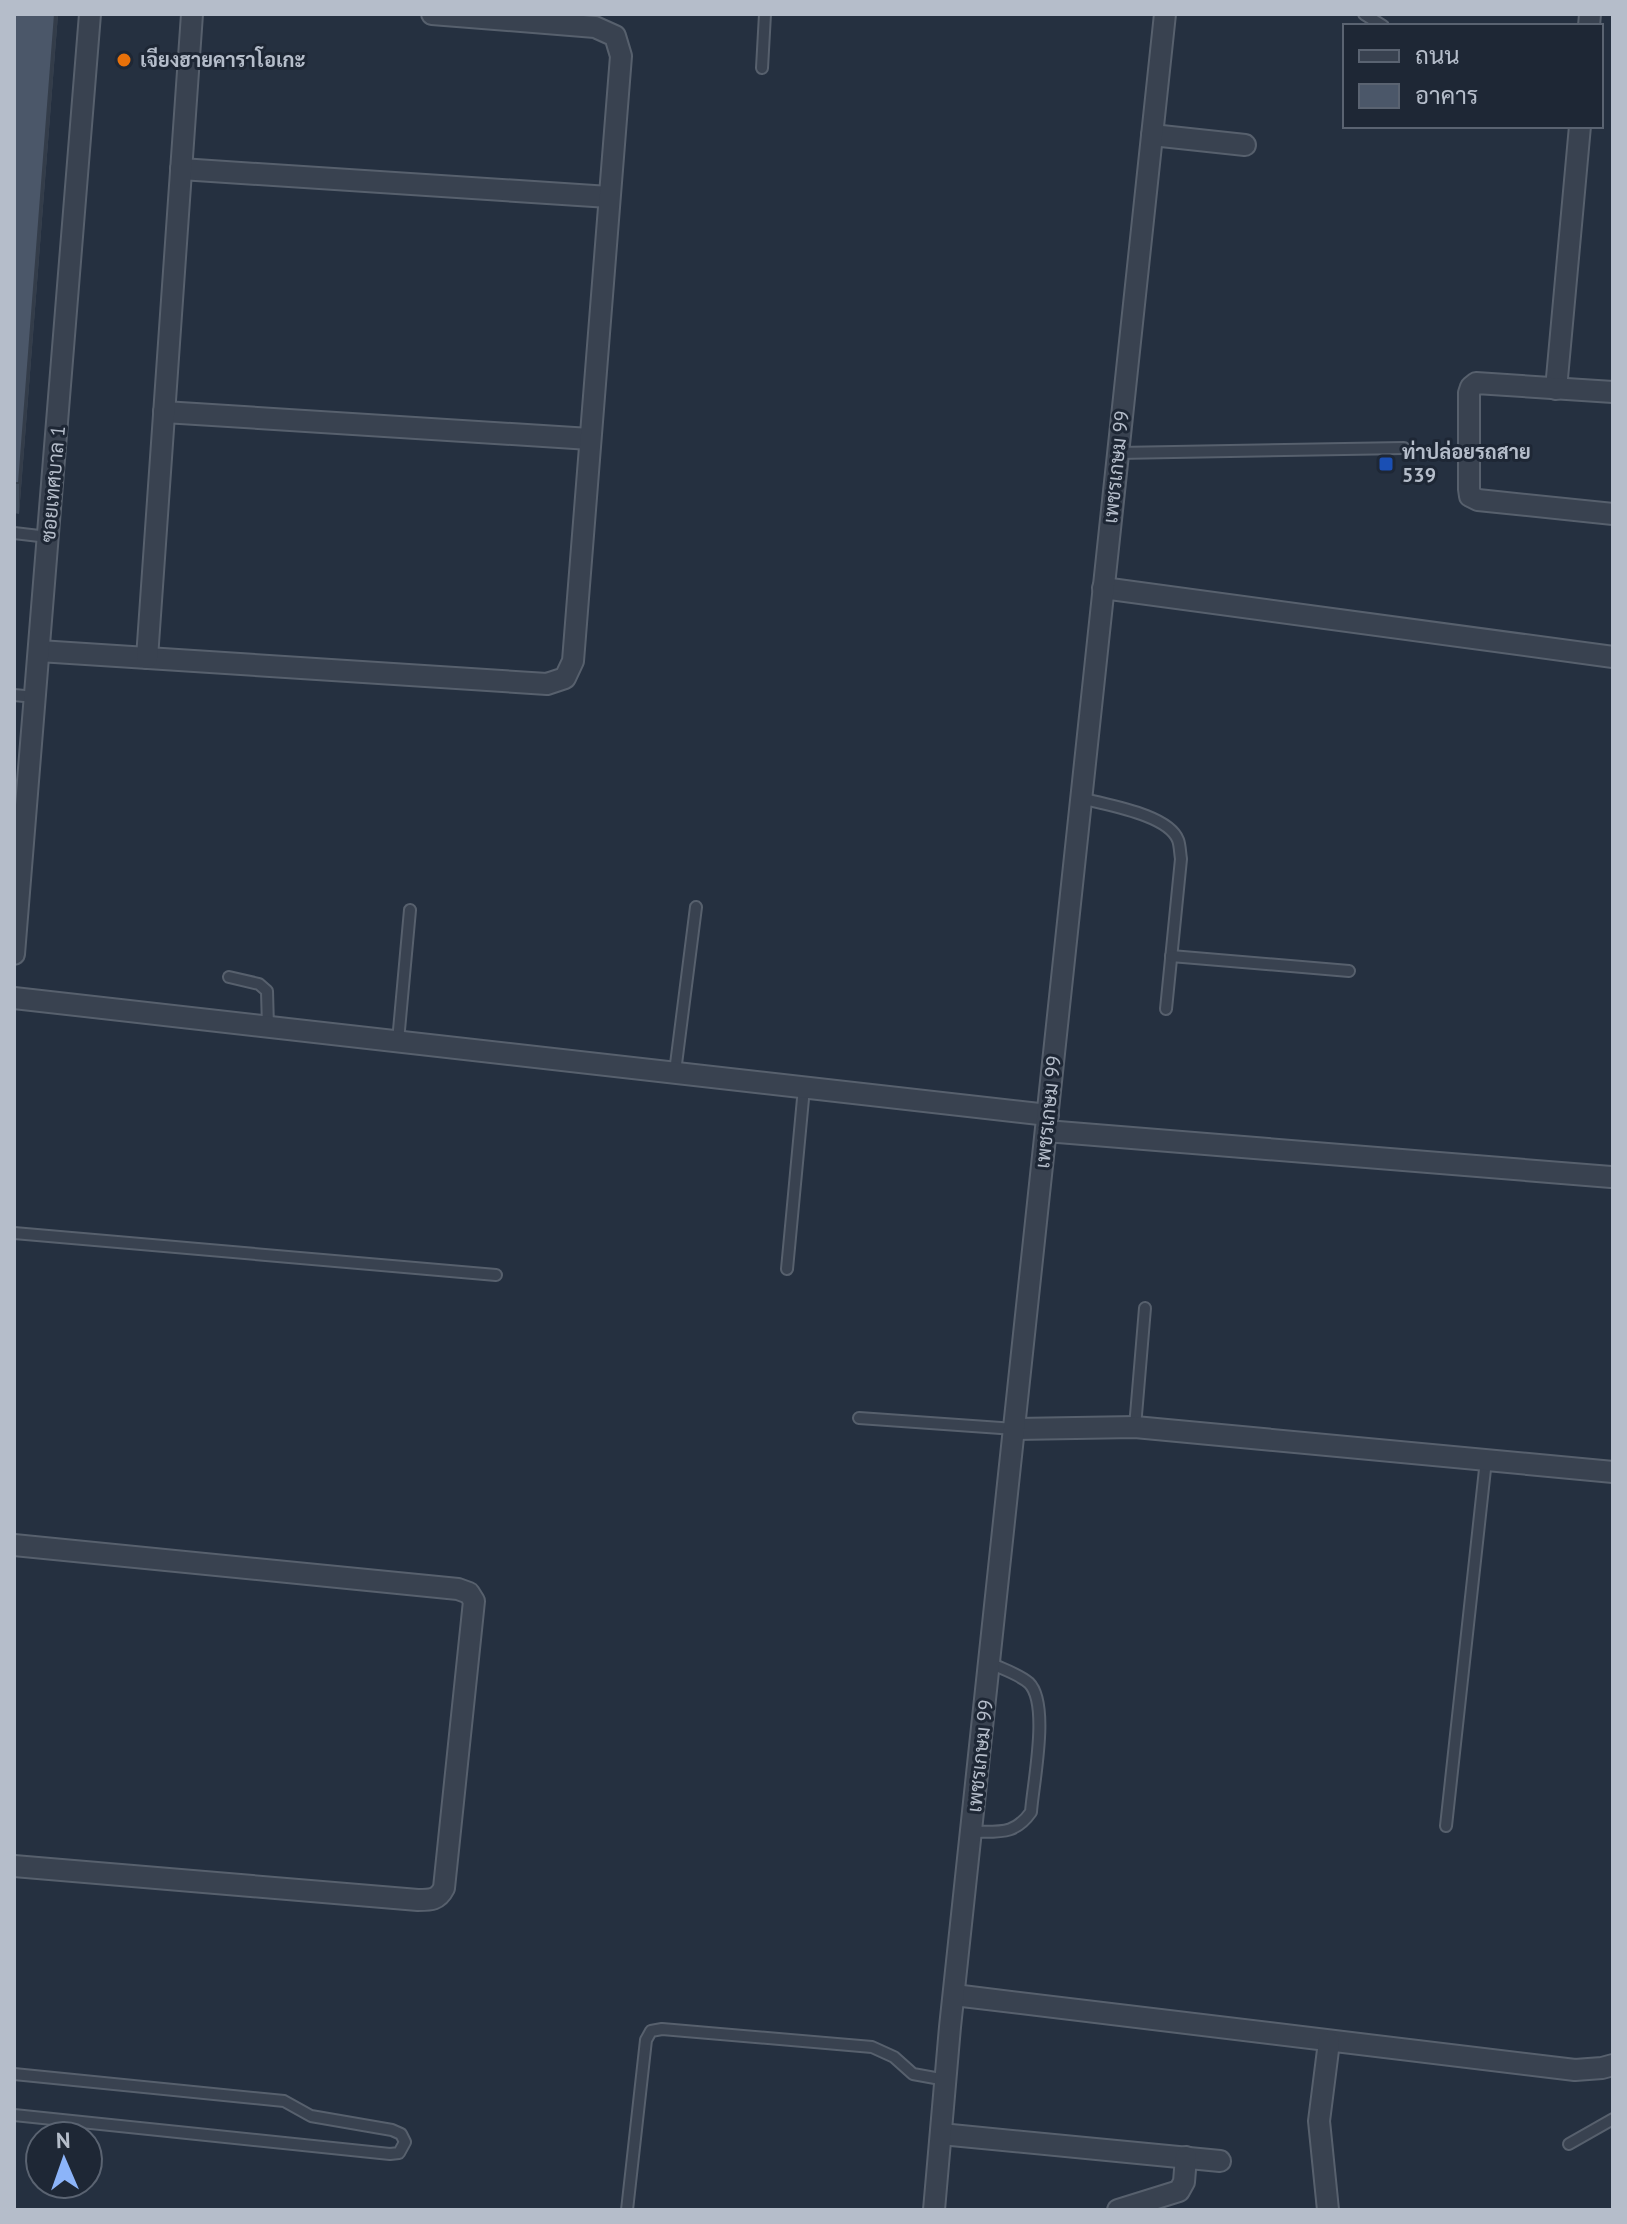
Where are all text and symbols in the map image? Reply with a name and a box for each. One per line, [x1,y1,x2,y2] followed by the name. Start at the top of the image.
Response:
[1343,24,1603,128] legend
[1415,40,1460,71] text: ถนน
[140,46,305,73] place label: เจียงฮายคาราโอเกะ
[115,51,133,69] marker: เจียงฮายคาราโอเกะ
[1415,80,1478,111] text: อาคาร
[1097,409,1135,525] street label: เพชรเกษม 99
[35,424,71,544] street label: ซอยเทศบาล 1
[1402,439,1531,488] place label: ท่าปล่อยรถสาย 539
[1377,455,1395,473] marker: ท่าปล่อยรถสาย 539
[1029,1054,1067,1170] street label: เพชรเกษม 99
[961,1698,999,1814] street label: เพชรเกษม 99
[24,2120,104,2200] north arrow
[56,2126,71,2154] text: N

